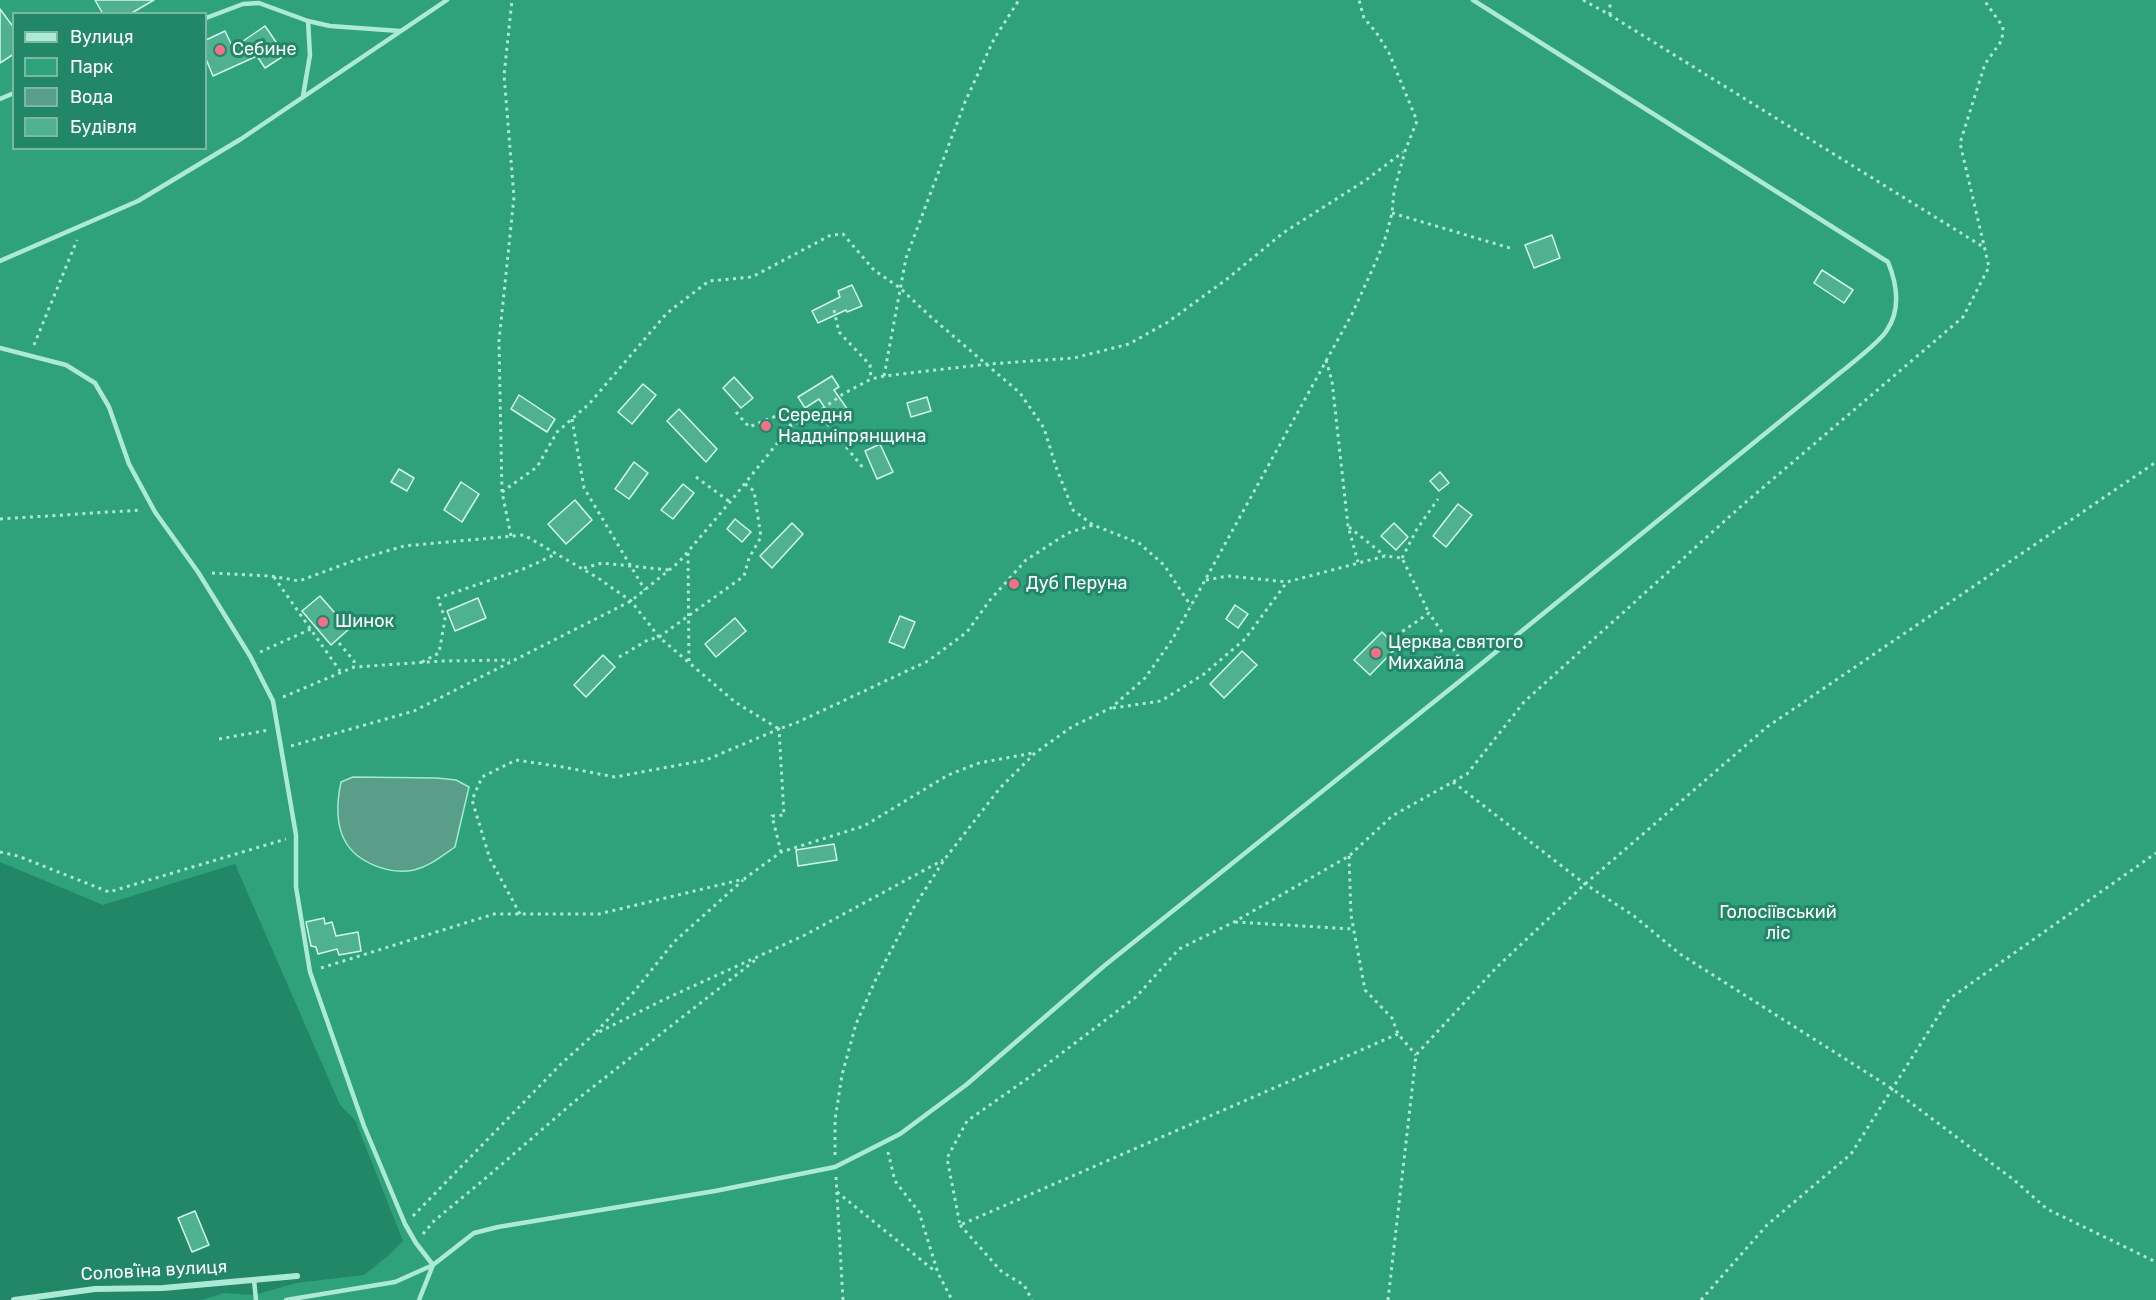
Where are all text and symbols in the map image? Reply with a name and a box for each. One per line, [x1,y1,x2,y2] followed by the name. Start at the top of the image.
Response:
[12,12,207,150] legend
[70,26,134,48] text: Вулиця
[232,39,297,61] place label: Себине
[213,43,227,57] marker: Себине
[70,56,113,78] text: Парк
[70,86,113,108] text: Вода
[70,116,137,138] text: Будівля
[778,405,926,448] place label: Середня Наддніпрянщина
[759,419,773,433] marker: Середня Наддніпрянщина
[1026,573,1128,595] place label: Дуб Перуна
[1007,577,1021,591] marker: Дуб Перуна
[335,611,394,633] place label: Шинок
[316,615,330,629] marker: Шинок
[1388,632,1523,674] place label: Церква святого Михайла
[1369,646,1383,660] marker: Церква святого Михайла
[1719,902,1837,944] park label: Голосіївський ліс
[80,1256,228,1286] street label: Соловʼїна вулиця

